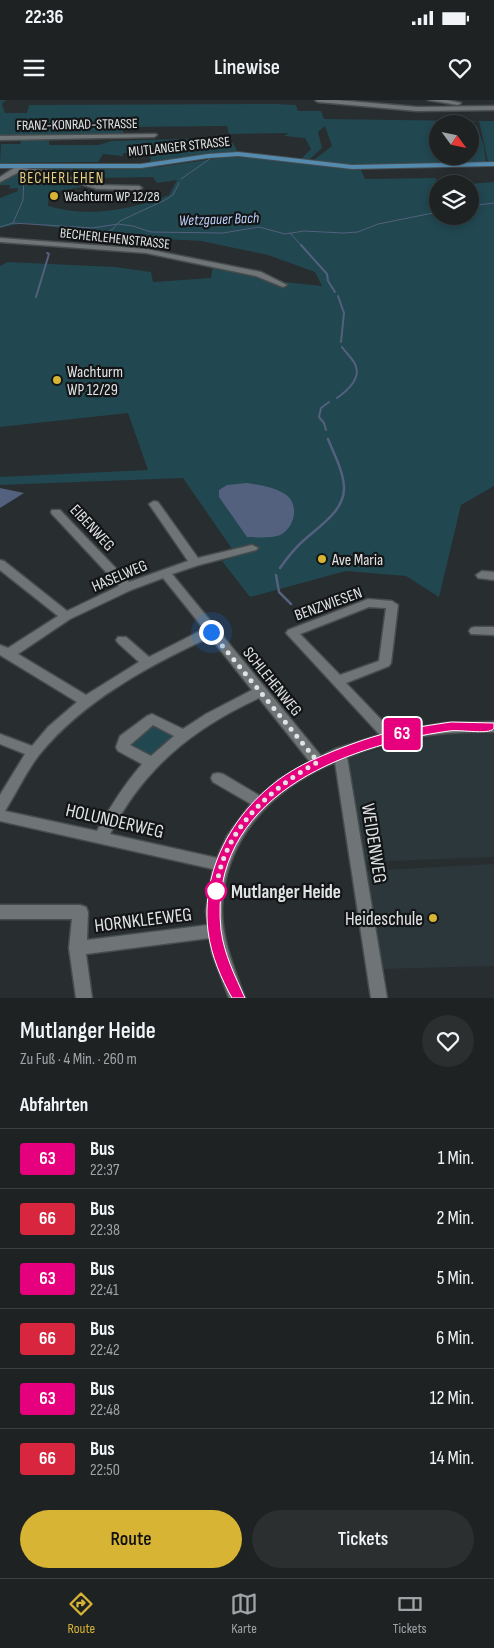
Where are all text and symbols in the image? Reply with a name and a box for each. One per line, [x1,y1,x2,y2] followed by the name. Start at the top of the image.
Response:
[25,6,63,29] text: 22:36
[20,54,48,82] icon: menu
[214,54,280,81] text: Linewise
[446,54,474,82] icon: heart
[16,115,138,134] street label: FRANZ-KONRAD-STRASSE
[429,115,479,165] north arrow
[429,115,479,225] map controls
[127,133,231,160] street label: MUTLANGER STRASSE
[20,169,104,188] district label: BECHERLEHEN
[429,175,479,225] button: layers
[64,188,160,205] place label: Wachturm WP 12/28
[48,190,60,202] marker: Wachturm WP 12/28
[179,209,260,230] water label: Wetzgauer Bach
[59,224,171,253] street label: BECHERLEHENSTRASSE
[67,363,123,400] place label: Wachturm WP 12/29
[51,374,63,386] marker: Wachturm WP 12/29
[66,501,118,555] street label: EIBENWEG
[331,551,383,570] place label: Ave Maria
[316,553,328,565] marker: Ave Maria
[89,556,150,597] street label: HASELWEG
[292,583,365,625] street label: BENZWIESEN
[199,620,224,645] your location
[238,644,305,720] street label: SCHLEHENWEG
[380,718,424,750] line badge: 63
[394,723,410,744] text: 63
[63,799,166,844] street label: HOLUNDERWEG
[356,802,391,885] street label: WEIDENWEG
[205,880,227,902] marker: Mutlanger Heide
[231,881,341,904] place label: Mutlanger Heide
[93,903,193,938] street label: HORNKLEEWEG
[345,908,423,931] place label: Heideschule
[427,912,439,924] marker: Heideschule
[422,1015,474,1067] button: heart
[20,1016,156,1045] text: Mutlanger Heide
[20,1050,137,1069] text: Zu Fuß · 4 Min. · 260 m
[20,1094,88,1117] text: Abfahrten
[90,1138,115,1161] text: Bus
[438,1147,474,1170] text: 1 Min.
[39,1148,56,1169] text: 63
[90,1161,119,1180] text: 22:37
[90,1198,115,1221] text: Bus
[437,1207,474,1230] text: 2 Min.
[39,1208,56,1229] text: 66
[90,1221,120,1240] text: 22:38
[90,1258,115,1281] text: Bus
[437,1267,474,1290] text: 5 Min.
[39,1268,56,1289] text: 63
[90,1281,119,1300] text: 22:41
[90,1318,115,1341] text: Bus
[436,1327,474,1350] text: 6 Min.
[39,1328,56,1349] text: 66
[90,1341,120,1360] text: 22:42
[90,1378,115,1401] text: Bus
[430,1387,474,1410] text: 12 Min.
[39,1388,56,1409] text: 63
[90,1401,120,1420] text: 22:48
[90,1438,115,1461] text: Bus
[430,1447,474,1470] text: 14 Min.
[39,1448,56,1469] text: 66
[90,1461,120,1480] text: 22:50
[20,1510,242,1568] button: Route
[252,1510,474,1568] button: Tickets
[67,1590,95,1637] tab: Route
[230,1590,258,1637] tab: Karte
[393,1590,427,1637] tab: Tickets

